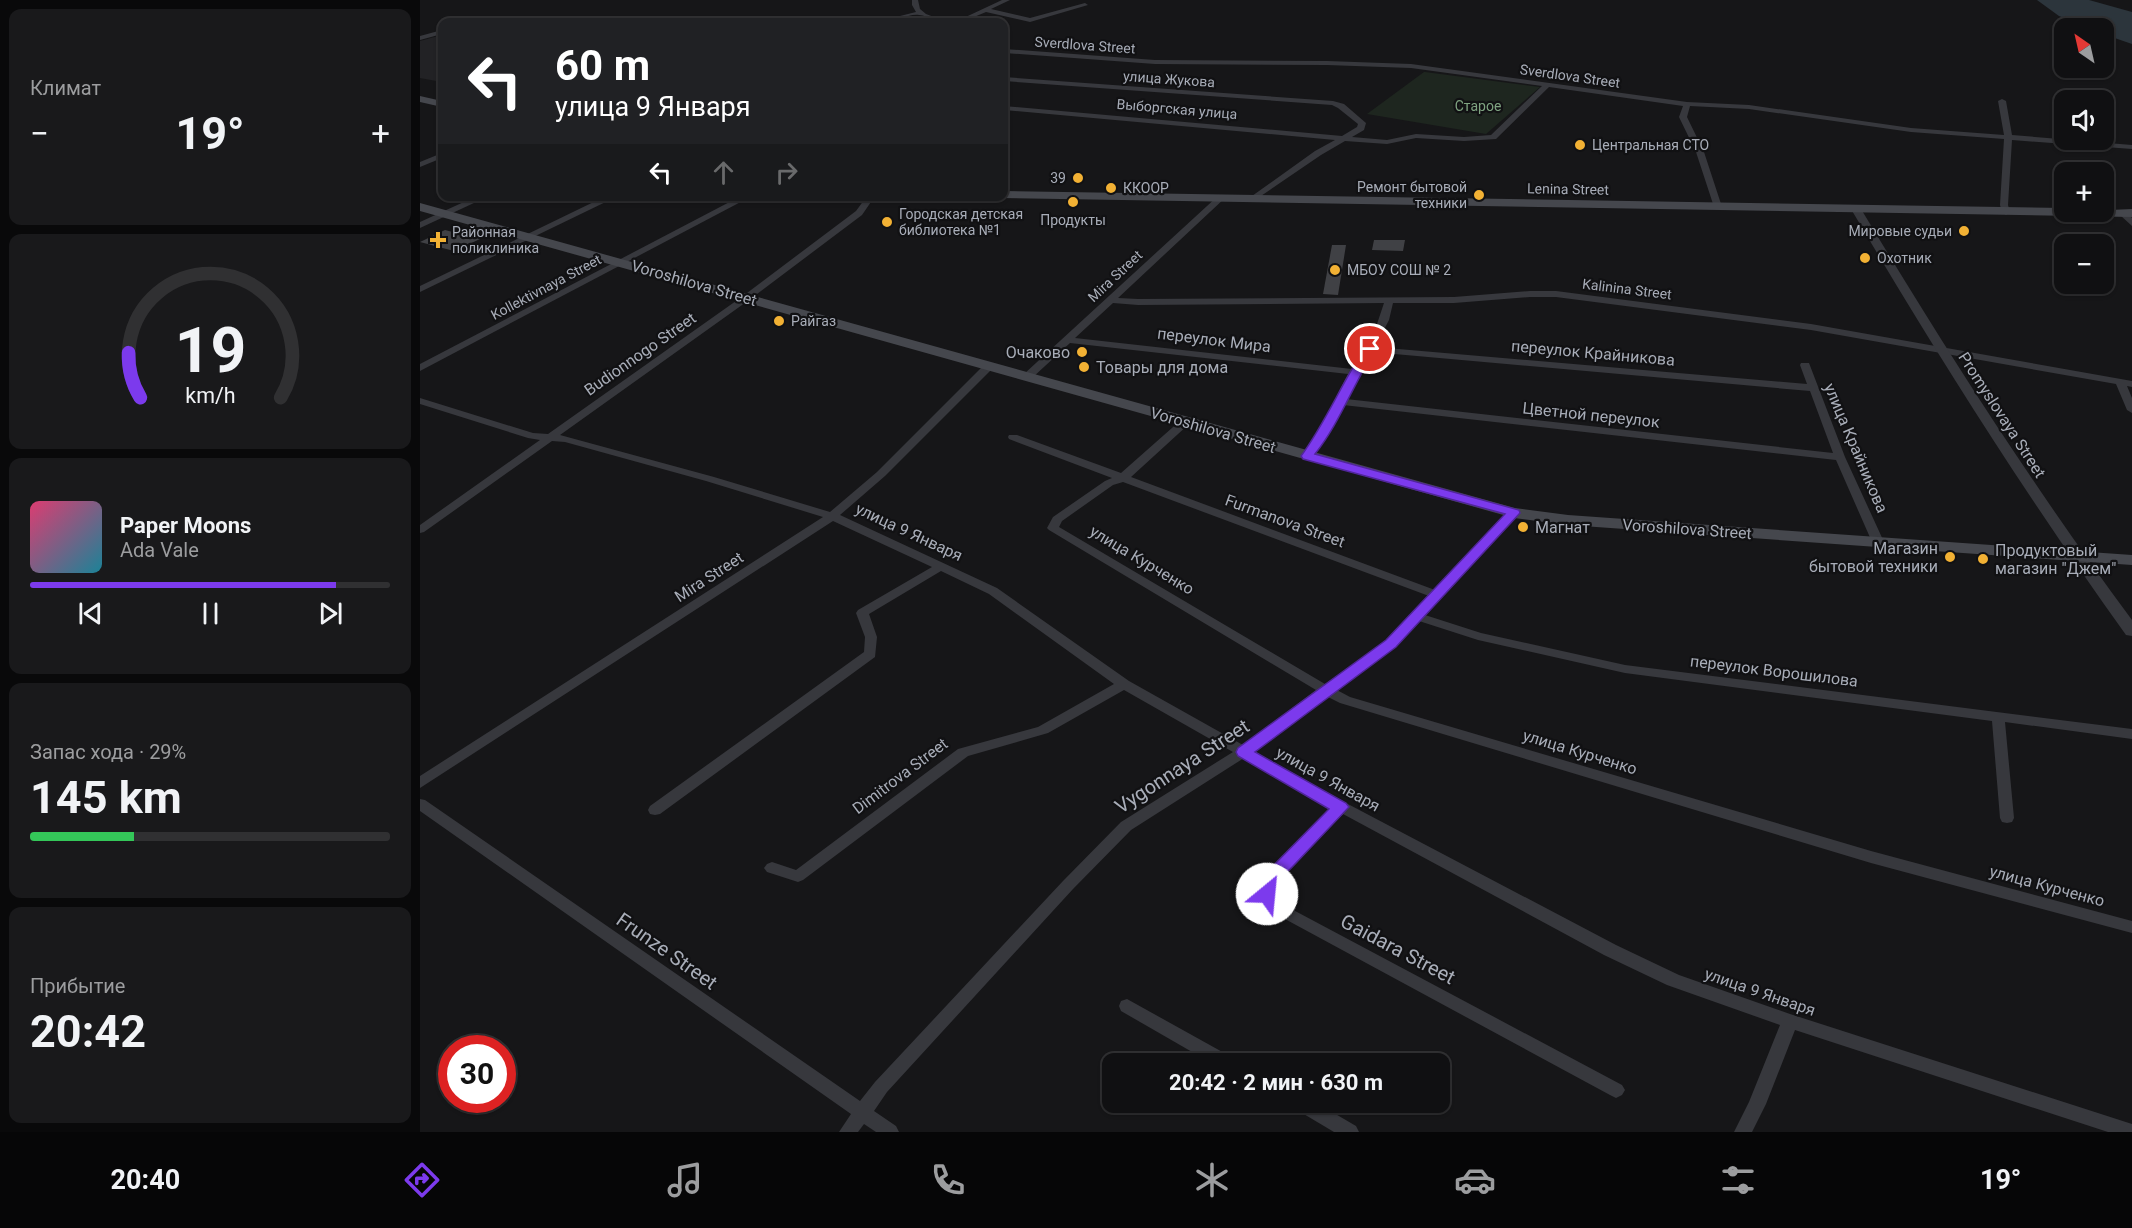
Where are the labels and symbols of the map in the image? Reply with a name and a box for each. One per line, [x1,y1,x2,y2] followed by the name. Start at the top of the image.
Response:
[2054,18,2114,78] north arrow
[1034,33,1136,57] street label: Sverdlova Street
[1519,61,1621,91] street label: Sverdlova Street
[1123,68,1215,90] street label: улица Жукова
[1116,96,1238,122] street label: Выборгская улица
[1455,98,1501,114] park label: Старое
[1592,137,1709,153] place label: Центральная СТО
[1573,138,1587,152] marker: Центральная СТО
[1050,170,1066,186] place label: 39
[1071,171,1085,185] marker: 39
[1357,179,1467,211] place label: Ремонт бытовой техники
[1123,180,1169,196] place label: ККООР
[1527,180,1609,198] street label: Lenina Street
[1104,181,1118,195] marker: ККООР
[1472,188,1486,202] marker: Ремонт бытовой техники
[1066,195,1080,209] marker: Продукты
[899,206,1023,238] place label: Городская детская библиотека №1
[1040,212,1106,228] place label: Продукты
[880,215,894,229] marker: Городская детская библиотека №1
[1848,223,1952,239] place label: Мировые судьи
[452,224,539,256] place label: Районная поликлиника
[1957,224,1971,238] marker: Мировые судьи
[429,231,447,249] marker: Районная поликлиника
[1085,247,1146,305] street label: Mira Street
[1877,250,1932,266] place label: Охотник
[488,251,604,323] street label: Kollektivnaya Street
[1858,251,1872,265] marker: Охотник
[629,256,759,310] street label: Voroshilova Street
[1347,262,1451,278] place label: МБОУ СОШ № 2
[1328,263,1342,277] marker: МБОУ СОШ № 2
[1581,276,1673,302] street label: Kalinina Street
[581,308,699,400] street label: Budionnogo Street
[791,313,836,329] place label: Райгаз
[772,314,786,328] marker: Райгаз
[1344,323,1395,374] pin
[1156,324,1272,356] street label: переулок Мира
[1510,336,1676,370] street label: переулок Крайникова
[1006,343,1070,362] place label: Очаково
[1075,345,1089,359] marker: Очаково
[1954,349,2050,481] street label: Promyslovaya Street
[1096,358,1228,377] place label: Товары для дома
[1077,360,1091,374] marker: Товары для дома
[1820,380,1892,516] street label: улица Крайникова
[1521,398,1661,432] street label: Цветной переулок
[1148,403,1278,457] street label: Voroshilova Street
[1223,491,1347,551] street label: Furmanova Street
[852,499,966,565] street label: улица 9 Января
[1622,515,1752,543] street label: Voroshilova Street
[1535,518,1590,537] place label: Магнат
[1516,520,1530,534] marker: Магнат
[1086,521,1198,599] street label: улица Курченко
[1809,539,1938,576] place label: Магазин бытовой техники
[1995,541,2116,578] place label: Продуктовый магазин "Джем"
[671,548,747,606] street label: Mira Street
[1943,550,1957,564] marker: Магазин бытовой техники
[1976,552,1990,566] marker: Продуктовый магазин "Джем"
[1689,651,1859,691] street label: переулок Ворошилова
[1110,714,1254,818] street label: Vygonnaya Street
[1521,726,1639,778] street label: улица Курченко
[849,734,951,818] street label: Dimitrova Street
[1273,743,1383,815] street label: улица 9 Января
[1987,861,2107,911] street label: улица Курченко
[1235,862,1299,926] position arrow
[612,907,722,995] street label: Frunze Street
[1337,909,1459,989] street label: Gaidara Street
[1702,964,1818,1020] street label: улица 9 Января
[438,1035,516,1113] speed limit sign: 30

